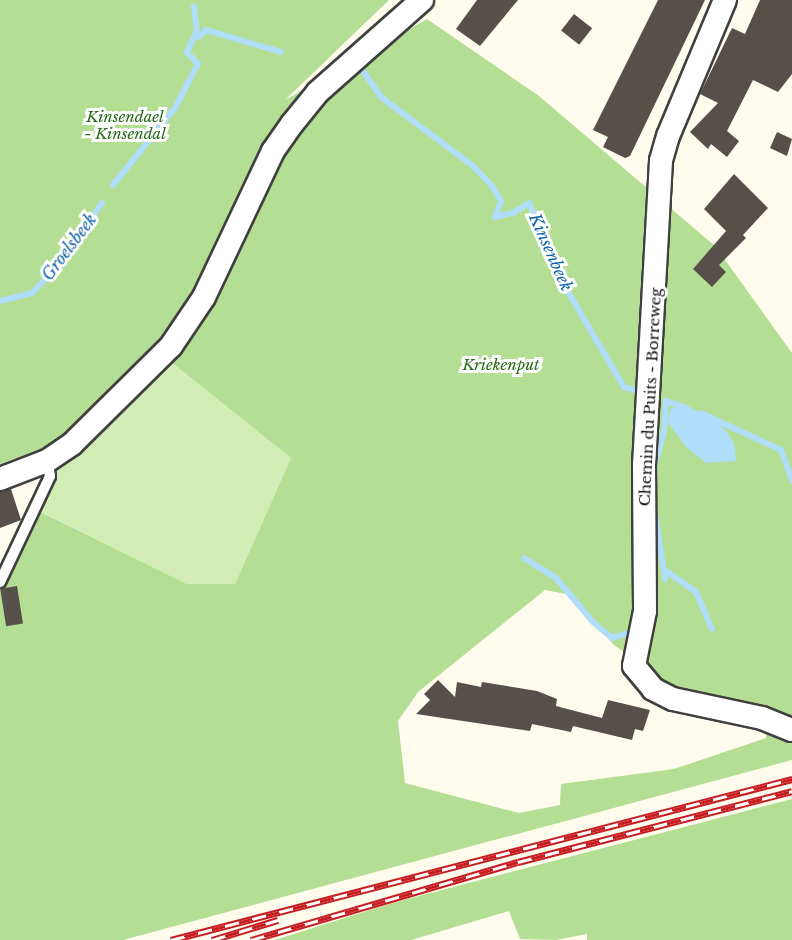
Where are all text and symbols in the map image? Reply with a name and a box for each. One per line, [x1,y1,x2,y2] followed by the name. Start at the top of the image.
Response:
[84,107,166,142] park label: Kinsendael - Kinsendal
[38,210,100,284] water label: Groelsbeek
[525,210,577,294] water label: Kinsenbeek
[635,287,665,507] street label: Chemin du Puits - Borreweg
[462,356,540,374] park label: Kriekenput

